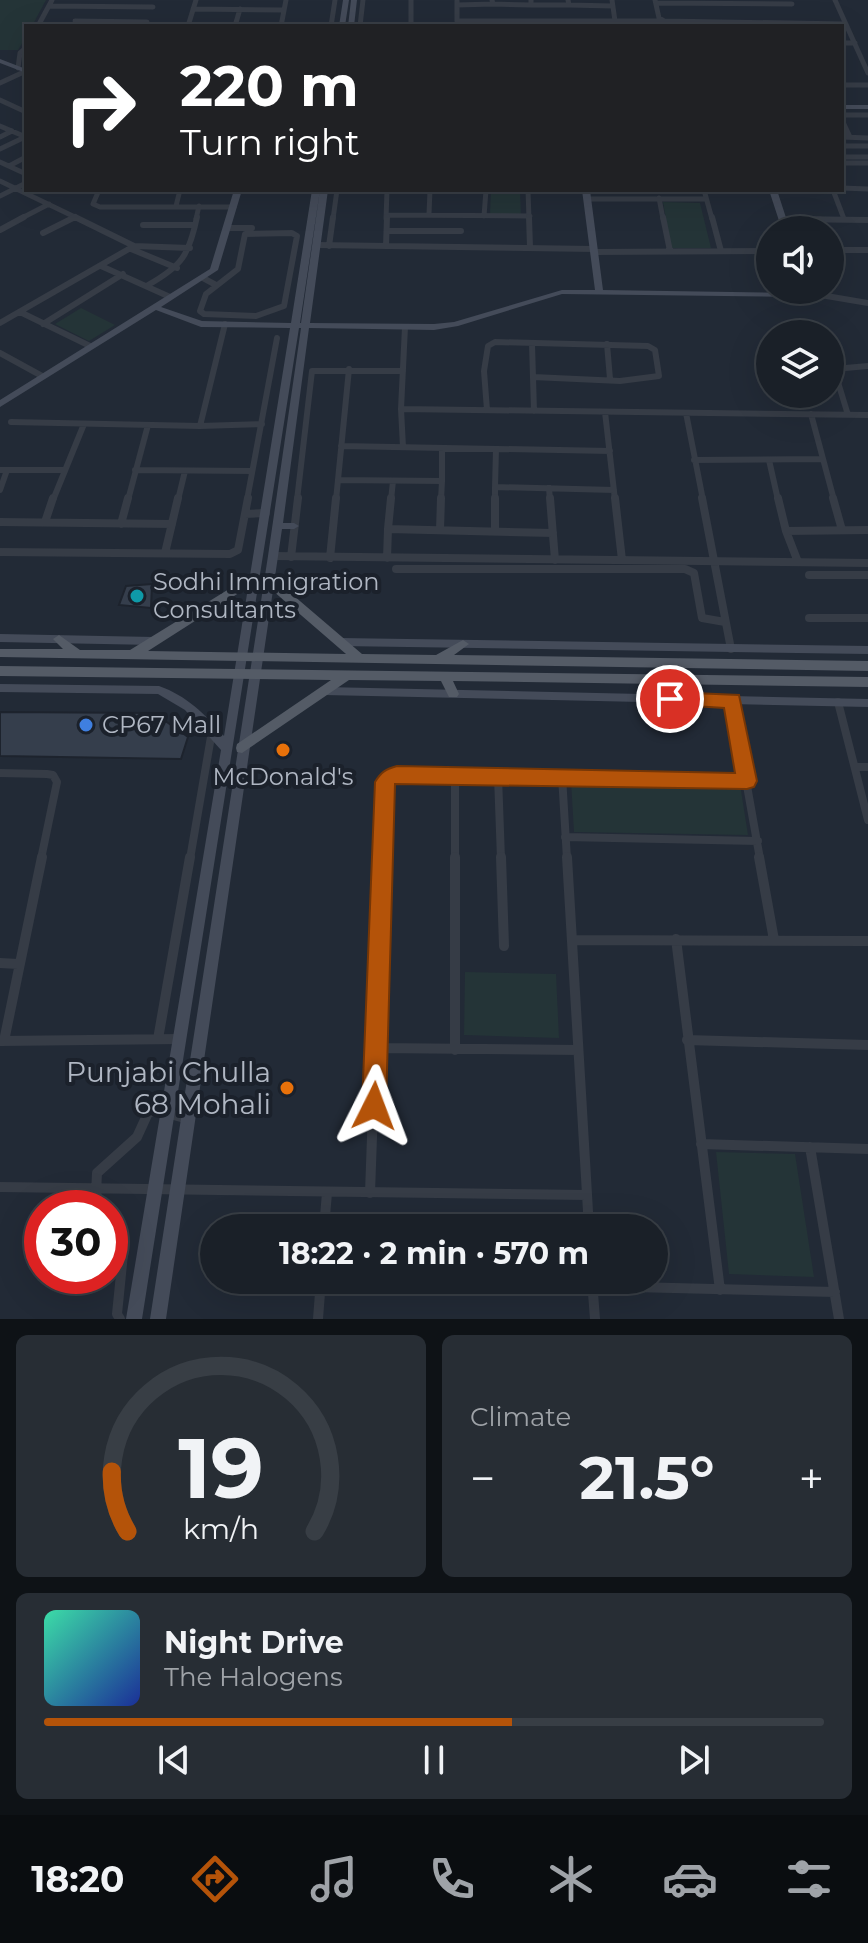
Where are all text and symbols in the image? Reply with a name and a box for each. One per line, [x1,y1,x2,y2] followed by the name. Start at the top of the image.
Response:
[180,52,359,120] text: 220 m
[48,56,152,160] icon: right
[180,120,360,164] text: Turn right
[756,216,844,408] map controls
[756,216,844,304] button: sound
[756,320,844,408] button: layers
[153,567,379,624] place label: Sodhi Immigration Consultants
[128,587,146,605] marker: Sodhi Immigration Consultants
[636,665,704,733] pin
[648,677,692,721] icon: arrive
[102,710,221,739] place label: CP67 Mall
[77,716,95,734] marker: CP67 Mall
[274,741,292,759] marker: McDonald's
[213,762,353,791] place label: McDonald's
[66,1055,271,1121] place label: Punjabi Chulla 68 Mohali
[332,1064,416,1148] position arrow
[278,1079,296,1097] marker: Punjabi Chulla 68 Mohali
[24,1190,128,1294] speed limit sign: 30
[279,1235,589,1272] text: 18:22 · 2 min · 570 m
[470,1401,571,1433] text: Climate
[178,1417,264,1519] text: 19
[579,1441,715,1514] text: 21.5°
[470,1451,495,1505] text: −
[799,1451,824,1505] text: +
[183,1511,259,1546] text: km/h
[164,1624,344,1661] text: Night Drive
[164,1661,343,1693] text: The Halogens
[152,1738,196,1782] icon: previous
[412,1738,456,1782] icon: pause
[672,1738,716,1782] icon: next
[187,1851,243,1907] icon: directions
[306,1851,362,1907] icon: music
[424,1851,480,1907] icon: phone
[543,1851,599,1907] icon: climate
[662,1851,718,1907] icon: car
[781,1851,837,1907] icon: filters
[31,1857,124,1901] text: 18:20

